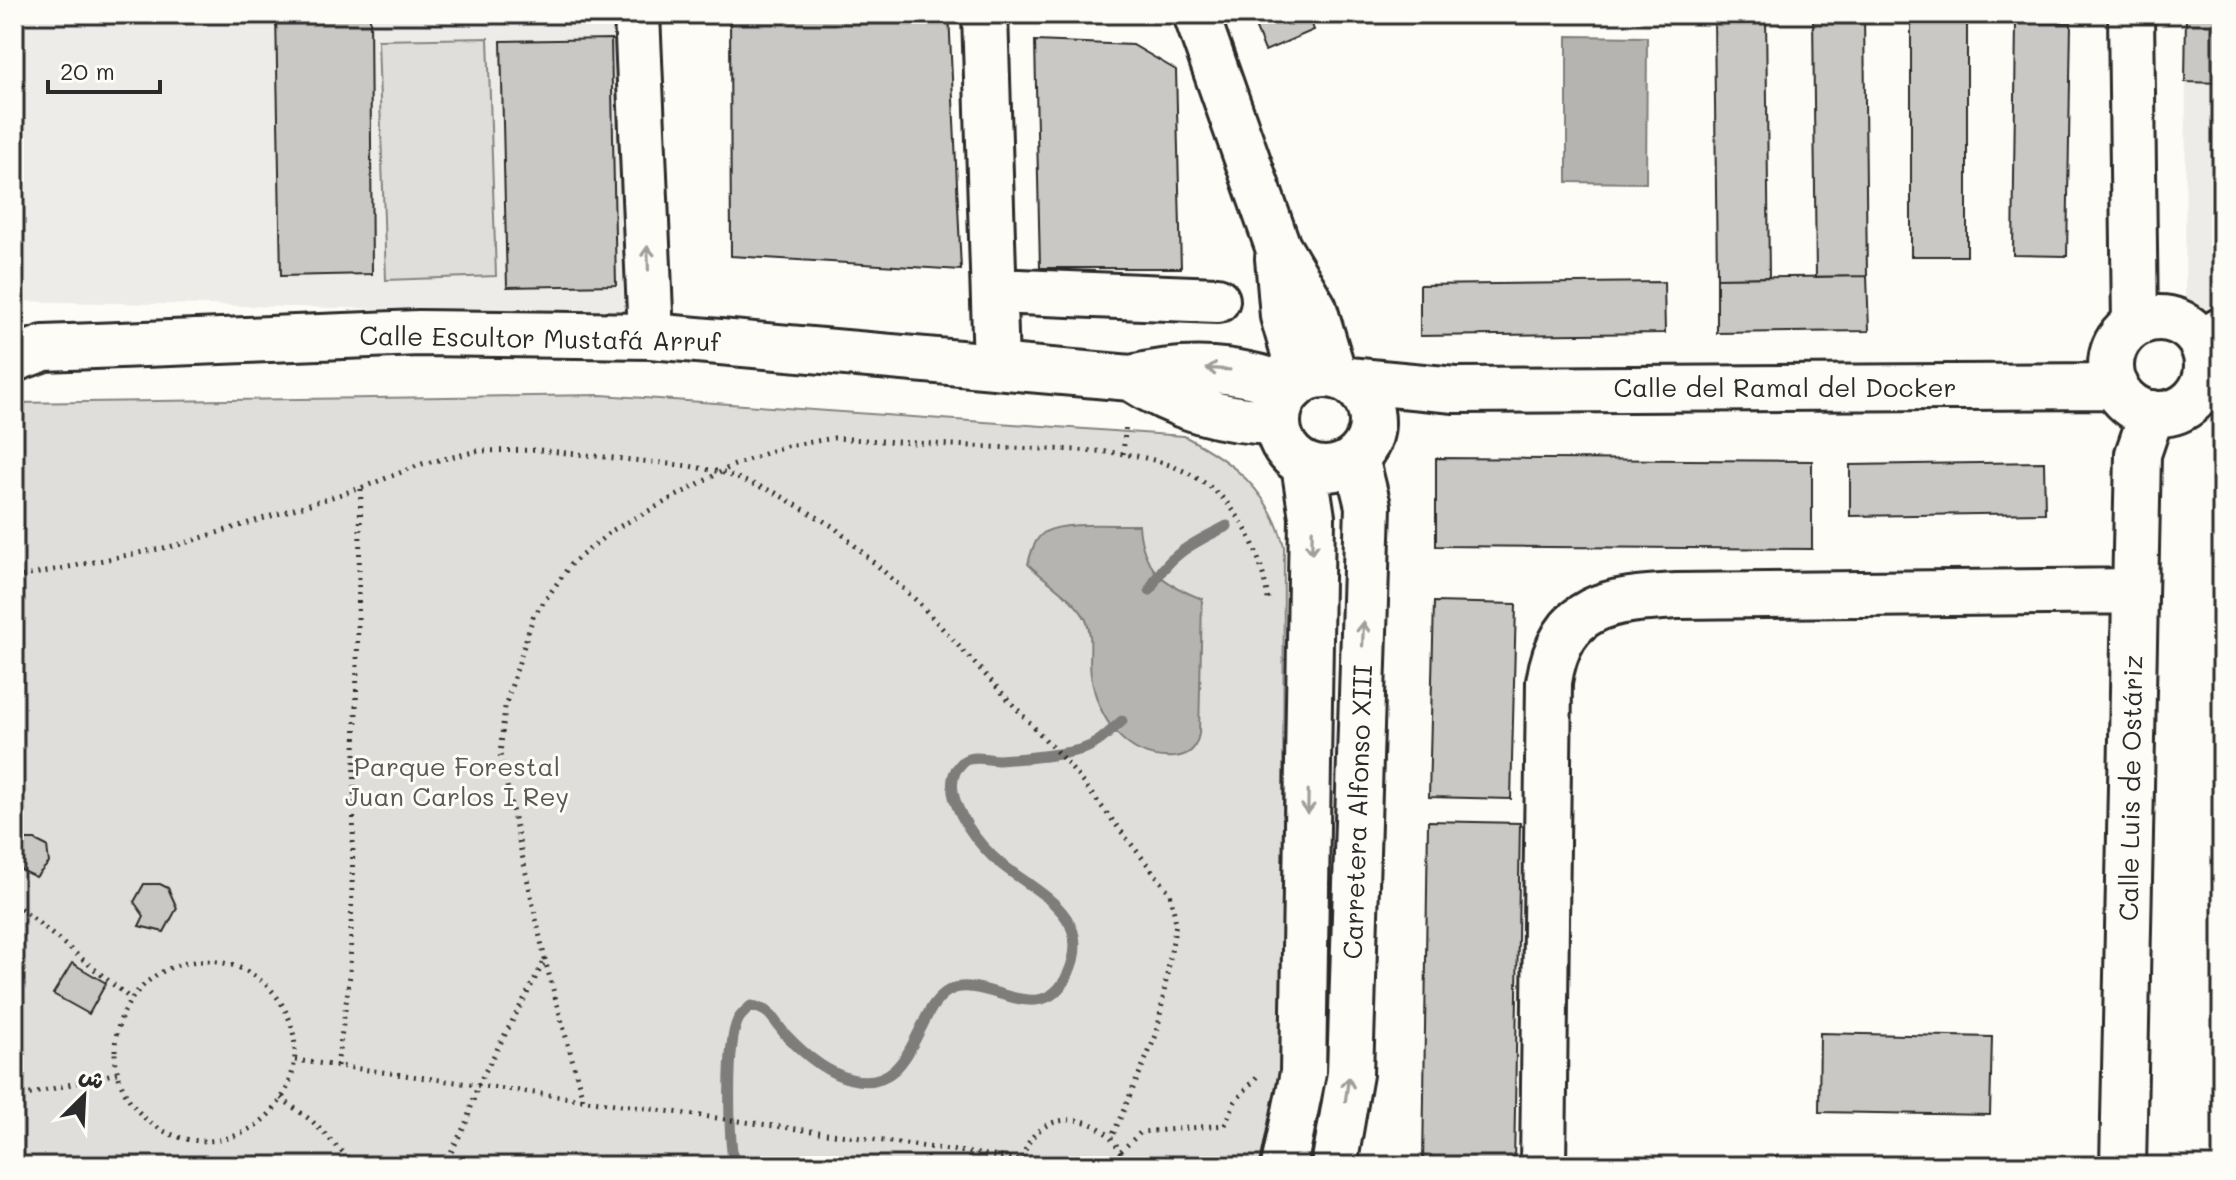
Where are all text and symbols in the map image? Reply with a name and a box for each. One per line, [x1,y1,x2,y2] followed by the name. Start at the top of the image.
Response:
[48,44,160,94] scale bar
[60,55,115,86] text: 20 m
[640,245,655,272] one-way arrow
[359,318,722,358] street label: Calle Escultor Mustafá Arruf
[1205,361,1232,376] one-way arrow
[1613,370,1957,404] street label: Calle del Ramal del Docker
[1304,528,1319,555] one-way arrow
[1356,621,1371,648] one-way arrow
[2111,655,2149,921] street label: Calle Luis de Ostáriz
[1335,664,1379,960] street label: Carretera Alfonso XIII
[345,749,569,813] park label: Parque Forestal Juan Carlos I Rey
[1300,788,1315,815] one-way arrow
[44,1056,124,1136] north arrow
[75,1059,109,1095] text: ش
[1340,1077,1355,1102] one-way arrow

